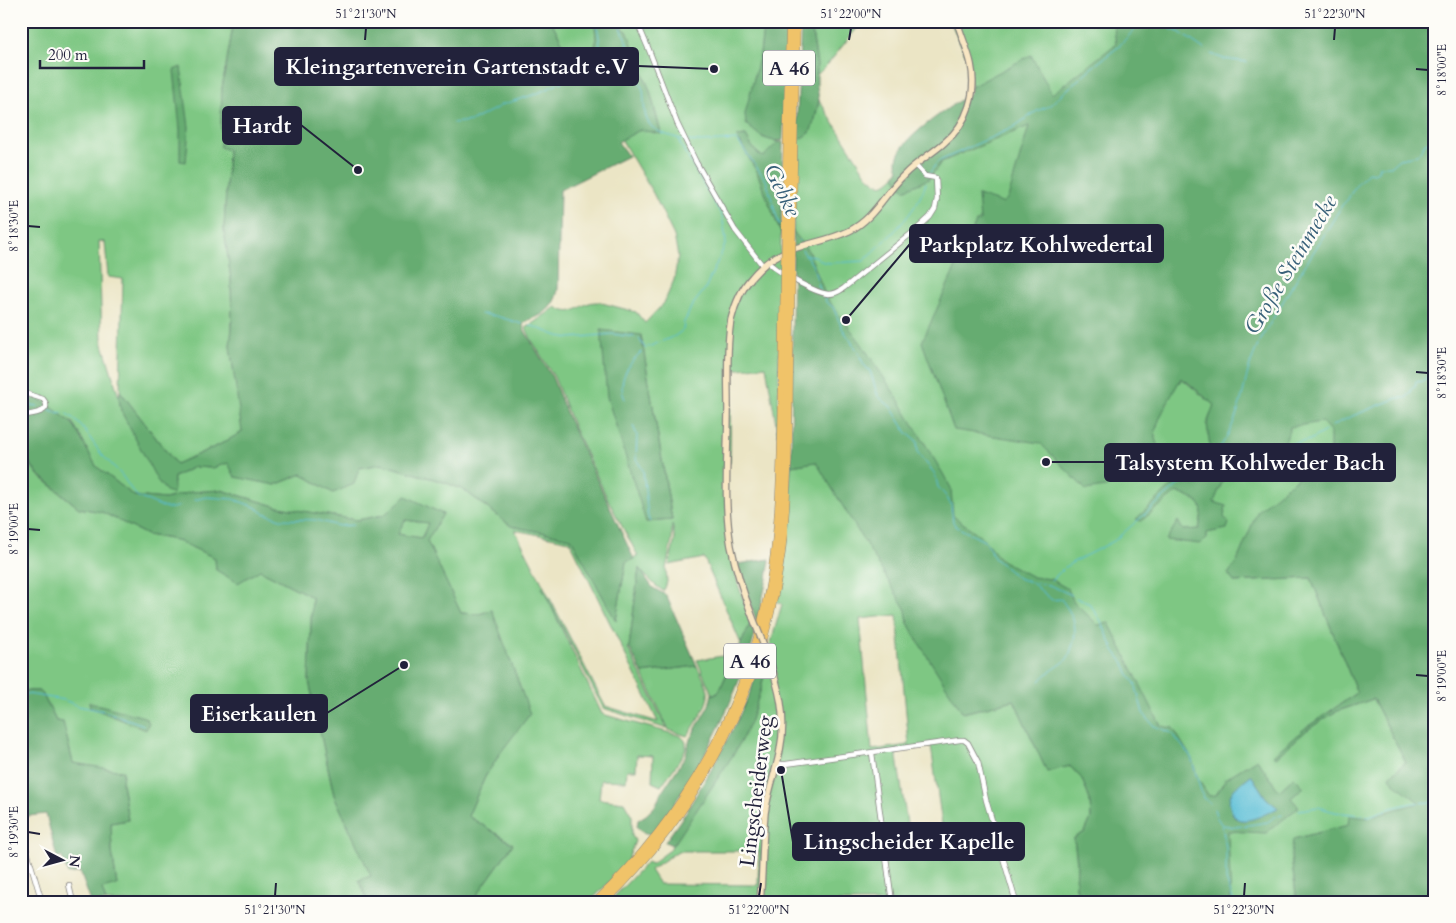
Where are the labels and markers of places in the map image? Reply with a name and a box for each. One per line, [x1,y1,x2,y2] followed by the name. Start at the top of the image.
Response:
[275,48,638,85] callout: Kleingartenverein Gartenstadt e.V
[223,107,301,144] callout: Hardt
[910,225,1163,262] callout: Parkplatz Kohlwedertal
[1105,444,1395,481] callout: Talsystem Kohlweder Bach
[191,695,327,732] callout: Eiserkaulen
[793,823,1024,860] callout: Lingscheider Kapelle

